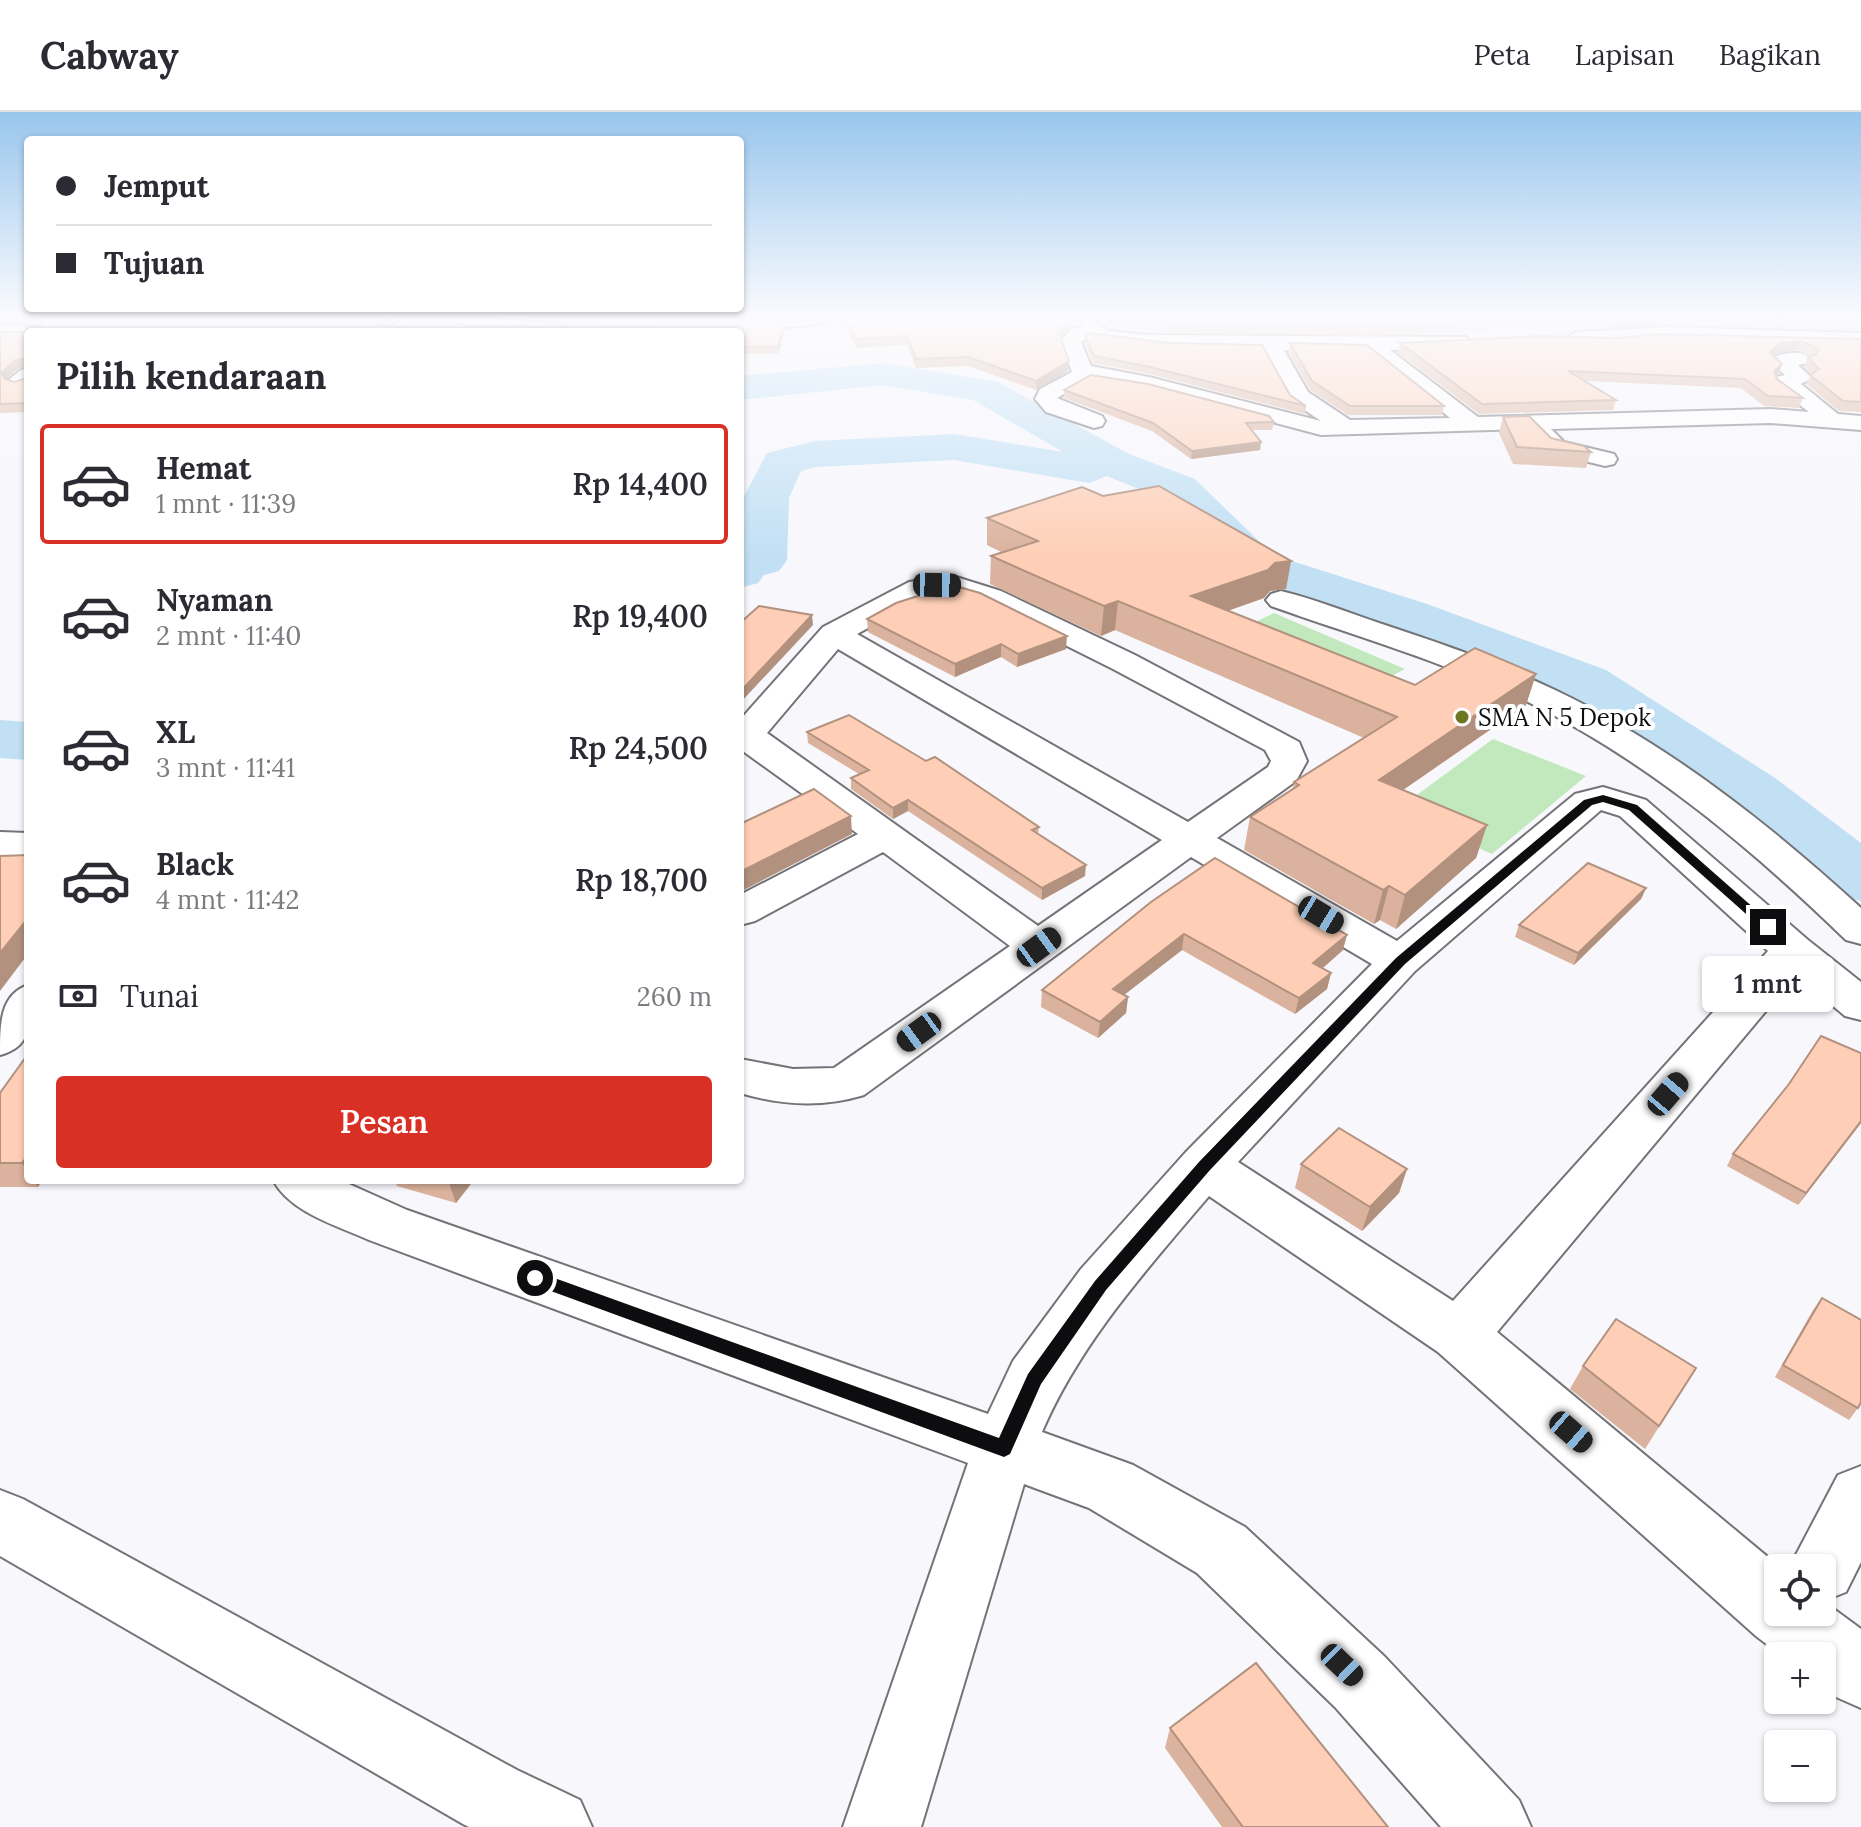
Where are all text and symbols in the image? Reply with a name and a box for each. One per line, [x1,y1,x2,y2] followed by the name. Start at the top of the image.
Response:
[40,31,179,79] text: Cabway
[1473,37,1530,73] text: Peta
[1574,37,1675,73] text: Lapisan
[1719,37,1821,73] text: Bagikan
[104,167,209,205] text: Jemput
[104,244,205,282] text: Tujuan
[56,353,327,399] text: Pilih kendaraan
[60,448,132,520] icon: car
[156,449,251,487] text: Hemat
[572,465,708,503] text: Rp 14,400
[156,487,296,520] text: 1 mnt · 11:39
[913,573,961,597] car
[60,580,132,652] icon: car
[156,581,273,619] text: Nyaman
[572,597,708,635] text: Rp 19,400
[156,619,302,652] text: 2 mnt · 11:40
[1478,702,1651,733] place label: SMA N 5 Depok
[1453,708,1471,726] marker: SMA N 5 Depok
[60,712,132,784] icon: car
[156,713,195,751] text: XL
[568,729,708,767] text: Rp 24,500
[156,751,295,784] text: 3 mnt · 11:41
[60,844,132,916] icon: car
[156,845,234,883] text: Black
[575,861,708,899] text: Rp 18,700
[156,883,299,916] text: 4 mnt · 11:42
[1294,892,1348,938] car
[1750,909,1786,945] route end
[1013,923,1065,971] car
[1702,955,1834,1011] callout: 1 mnt
[1734,967,1802,1000] text: 1 mnt
[56,974,100,1018] icon: cash
[120,977,199,1015] text: Tunai
[637,980,712,1013] text: 260 m
[893,1008,945,1056] car
[1643,1068,1693,1120] car
[56,1076,712,1168] button: Pesan
[517,1260,553,1296] route start
[1545,1407,1597,1457] car
[1764,1554,1836,1802] map controls
[1764,1554,1836,1626] button: locate
[1316,1640,1368,1690] car
[1764,1642,1836,1714] button: +
[1764,1730,1836,1802] button: −

